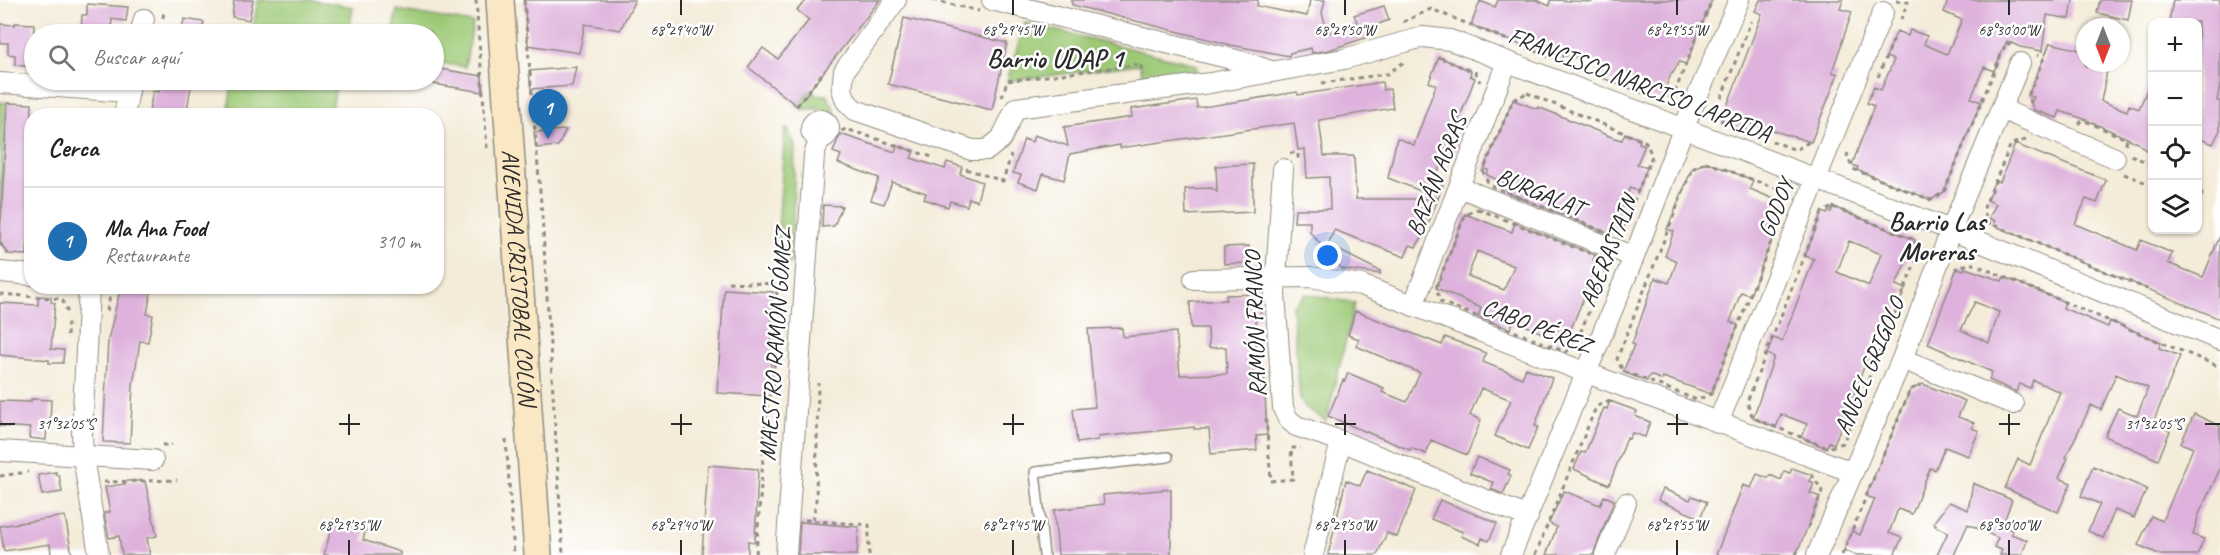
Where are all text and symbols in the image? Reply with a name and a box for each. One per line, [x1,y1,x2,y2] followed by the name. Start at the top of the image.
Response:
[2076,18,2130,72] north arrow
[2148,18,2202,234] map controls
[2148,18,2202,72] button: +
[1504,20,1777,148] street label: FRANCISCO NARCISO LAPRIDA
[651,21,715,40] text: 68°29'40"W
[983,21,1047,40] text: 68°29'45"W
[1315,21,1379,40] text: 68°29'50"W
[1647,21,1711,40] text: 68°29'55"W
[1979,21,2043,40] text: 68°30'00"W
[24,24,444,90] search box
[45,41,78,74] icon: search
[987,42,1126,75] district label: Barrio UDAP 1
[93,43,179,71] text: Buscar aquí
[2148,72,2202,126] button: −
[528,90,568,139] pin: 1
[1399,106,1474,240] street label: BAZÁN AGRAS
[2148,126,2202,180] button: locate
[48,131,98,164] text: Cerca
[495,148,543,410] street label: AVENIDA CRISTOBAL COLÓN
[1492,161,1594,225] street label: BURGALAT
[1751,172,1802,242] street label: GODOY
[2148,180,2202,234] button: layers
[1572,188,1645,311] street label: ABERASTAIN
[1889,205,1988,268] district label: Barrio Las Moreras
[105,215,206,243] text: Ma Ana Food
[752,223,798,462] street label: MAESTRO RAMÓN GÓMEZ
[63,229,72,254] text: 1
[377,229,420,254] text: 310 m
[1313,241,1342,270] your location
[105,243,189,268] text: Restaurante
[1237,248,1273,397] street label: RAMÓN FRANCO
[1478,291,1599,362] street label: CABO PÉREZ
[1827,291,1912,439] street label: ANGEL GRIGOLO
[37,415,97,434] text: 31°32'05"S
[2125,415,2185,434] text: 31°32'05"S
[319,516,383,535] text: 68°29'35"W
[651,516,715,535] text: 68°29'40"W
[983,516,1047,535] text: 68°29'45"W
[1315,516,1379,535] text: 68°29'50"W
[1647,516,1711,535] text: 68°29'55"W
[1979,516,2043,535] text: 68°30'00"W

